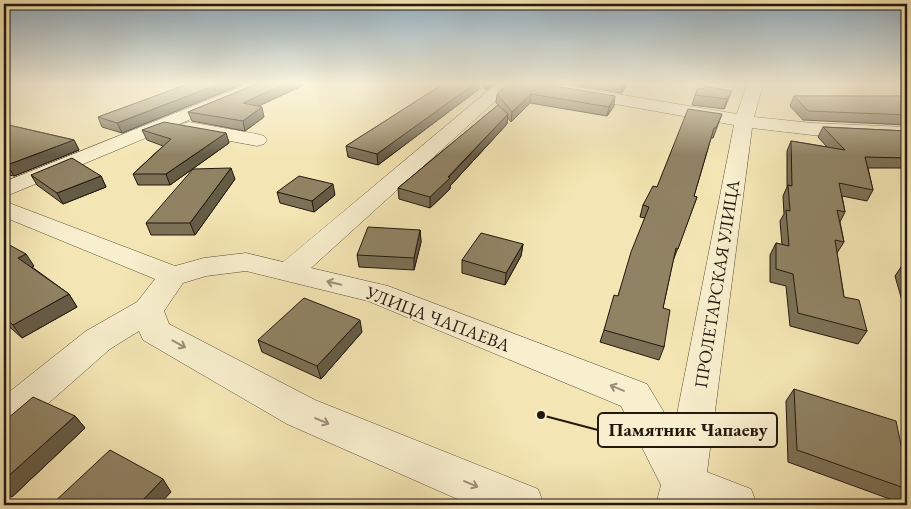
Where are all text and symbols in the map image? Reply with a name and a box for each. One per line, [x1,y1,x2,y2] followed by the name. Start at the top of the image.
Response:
[689,178,744,390] street label: ПРОЛЕТАРСКАЯ УЛИЦА
[326,278,342,287] one-way arrow
[362,280,514,357] street label: УЛИЦА ЧАПАЕВА
[171,339,186,349] one-way arrow
[610,383,625,392] one-way arrow
[598,413,777,447] callout: Памятник Чапаеву
[314,416,329,426] one-way arrow
[608,417,768,442] text: Памятник Чапаеву
[463,480,478,489] one-way arrow

